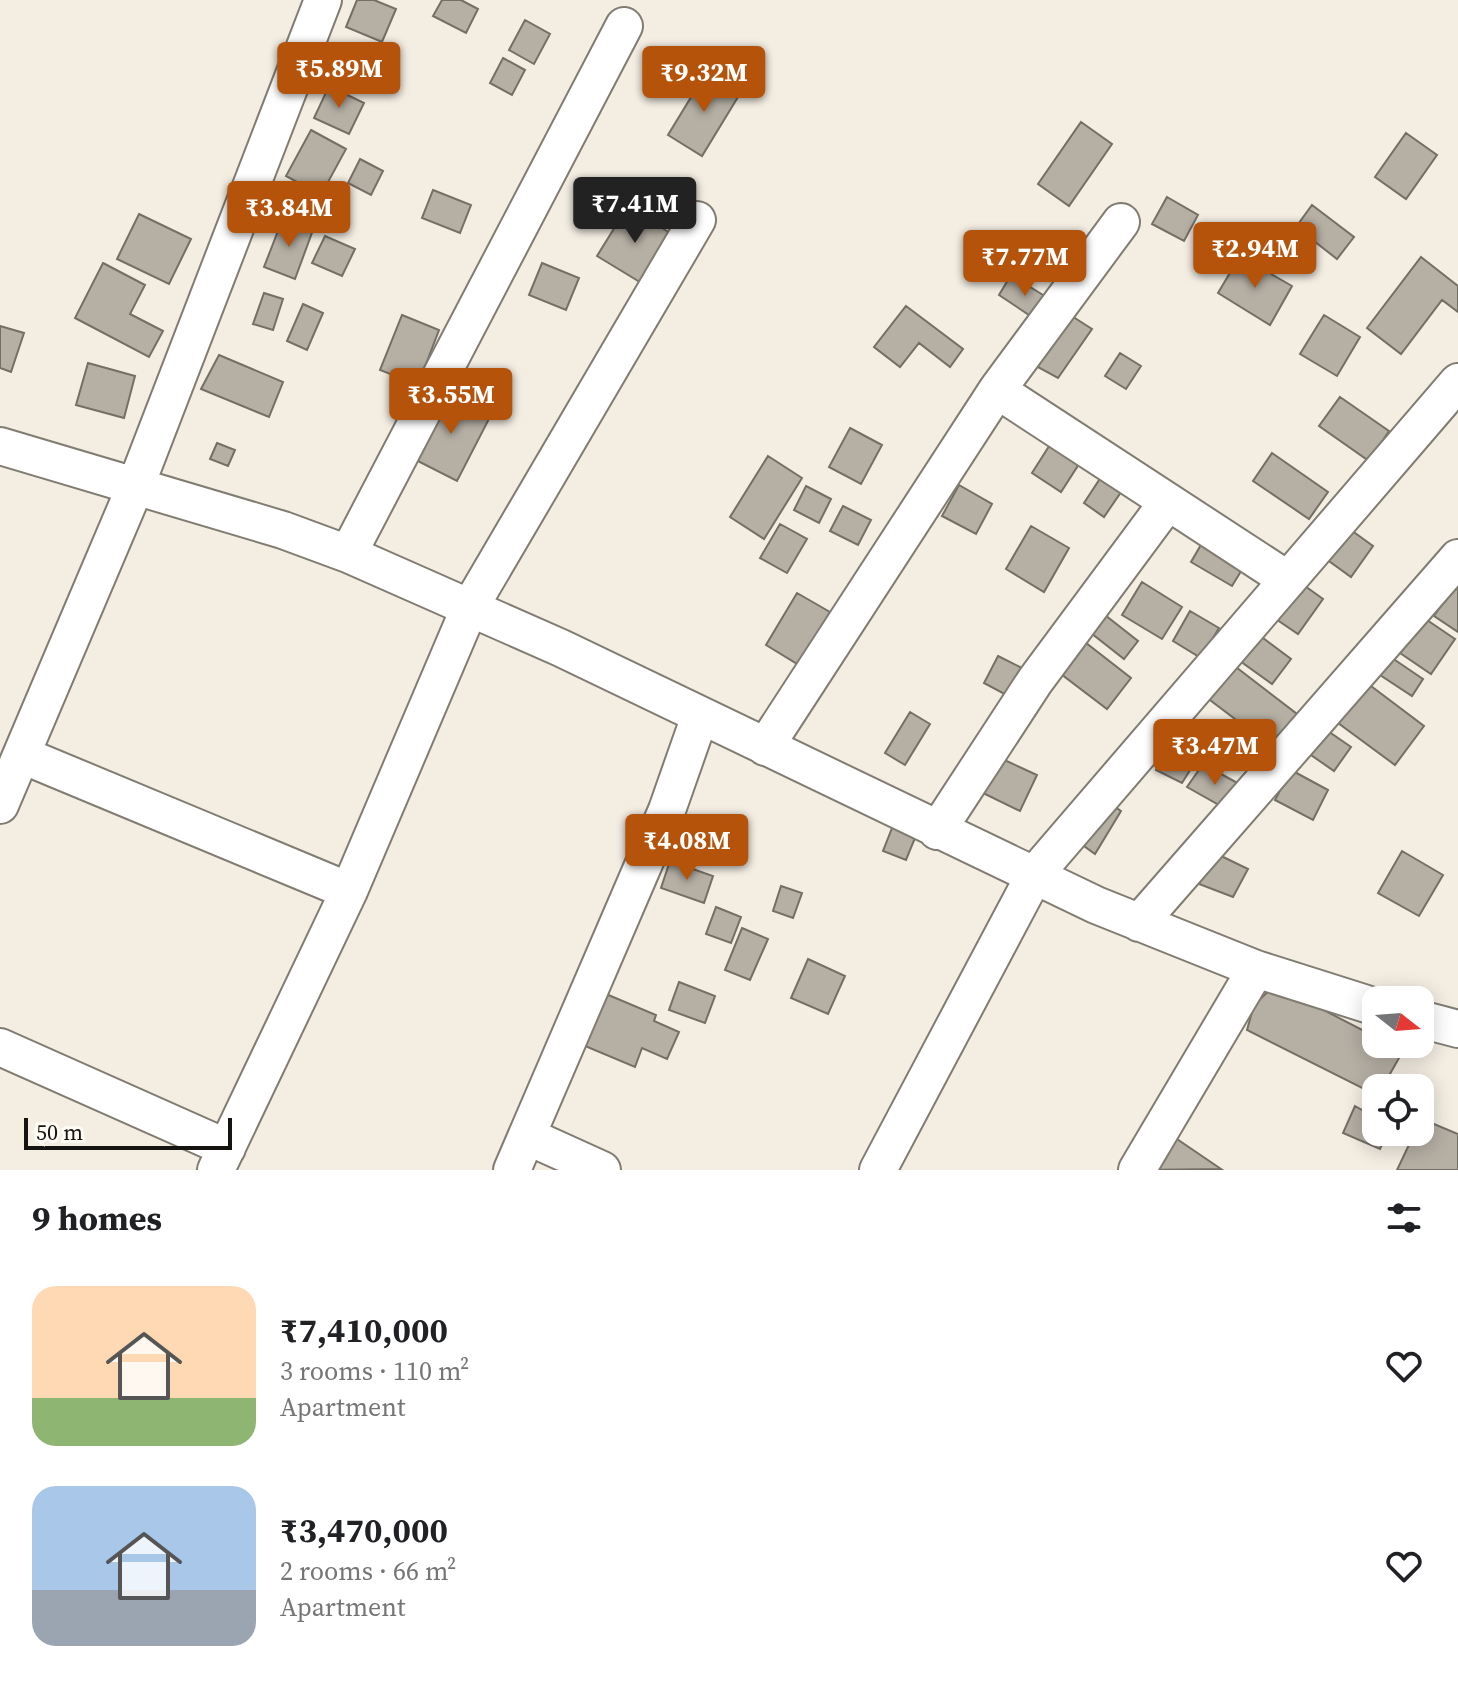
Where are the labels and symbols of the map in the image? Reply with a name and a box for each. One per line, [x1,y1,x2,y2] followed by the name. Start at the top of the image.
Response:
[274,42,404,110] pin: ₹5.89M
[639,46,769,114] pin: ₹9.32M
[570,177,700,245] pin: ₹7.41M
[224,181,354,249] pin: ₹3.84M
[1190,222,1320,290] pin: ₹2.94M
[960,230,1090,298] pin: ₹7.77M
[386,368,516,436] pin: ₹3.55M
[1150,719,1280,787] pin: ₹3.47M
[622,814,752,882] pin: ₹4.08M
[1362,986,1434,1058] north arrow
[24,1114,232,1150] scale bar

